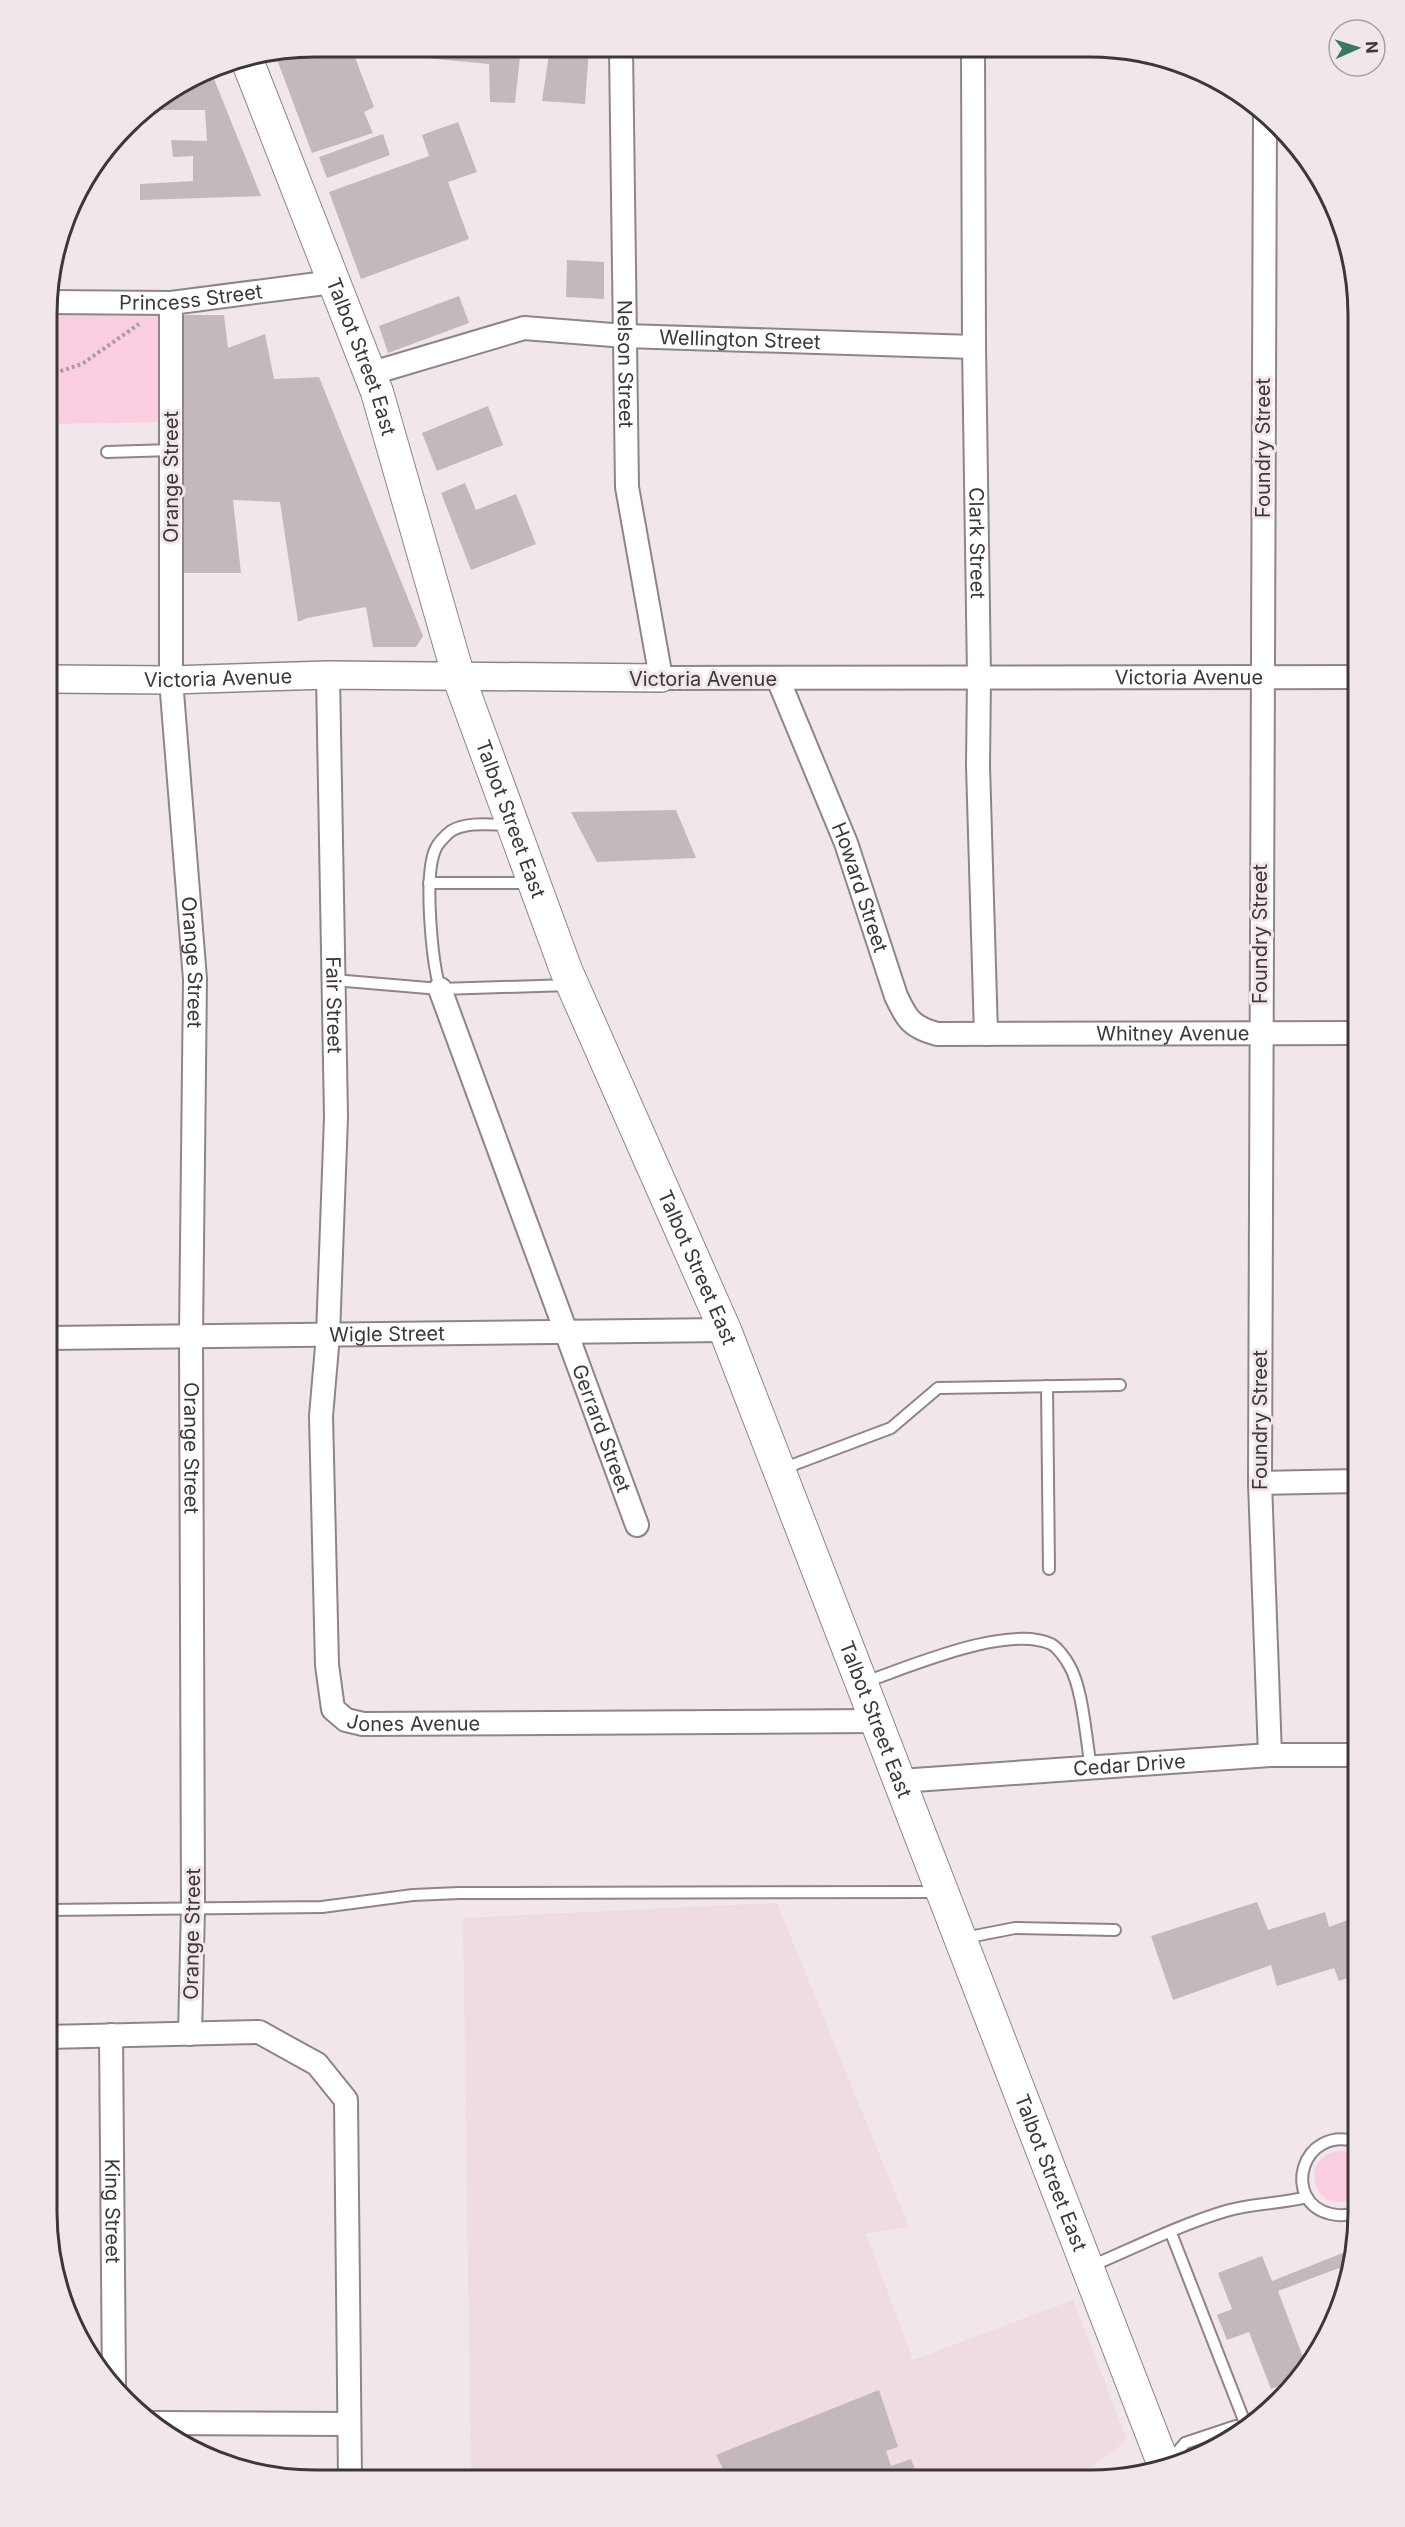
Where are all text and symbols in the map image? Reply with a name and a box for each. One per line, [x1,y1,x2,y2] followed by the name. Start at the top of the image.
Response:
[1327,18,1387,78] north arrow
[1362,41,1382,54] text: N
[321,274,401,439] street label: Talbot Street East
[119,279,264,315] street label: Princess Street
[612,300,638,429] street label: Nelson Street
[659,325,821,354] street label: Wellington Street
[1251,378,1275,518] street label: Foundry Street
[159,411,183,543] street label: Orange Street
[964,487,990,599] street label: Clark Street
[144,664,292,692] street label: Victoria Avenue
[1115,665,1263,689] street label: Victoria Avenue
[629,667,777,691] street label: Victoria Avenue
[471,737,551,901] street label: Talbot Street East
[827,819,893,956] street label: Howard Street
[1248,864,1272,1004] street label: Foundry Street
[176,895,207,1029] street label: Orange Street
[321,956,347,1054] street label: Fair Street
[1096,1021,1249,1046] street label: Whitney Avenue
[653,1186,742,1348] street label: Talbot Street East
[329,1321,445,1347] street label: Wigle Street
[1248,1350,1272,1490] street label: Foundry Street
[567,1361,636,1496] street label: Gerrard Street
[179,1382,204,1514] street label: Orange Street
[834,1637,917,1802] street label: Talbot Street East
[344,1709,480,1736] street label: Jones Avenue
[1072,1749,1186,1781] street label: Cedar Drive
[179,1867,205,2000] street label: Orange Street
[1010,2091,1092,2255] street label: Talbot Street East
[100,2158,125,2264] street label: King Street

